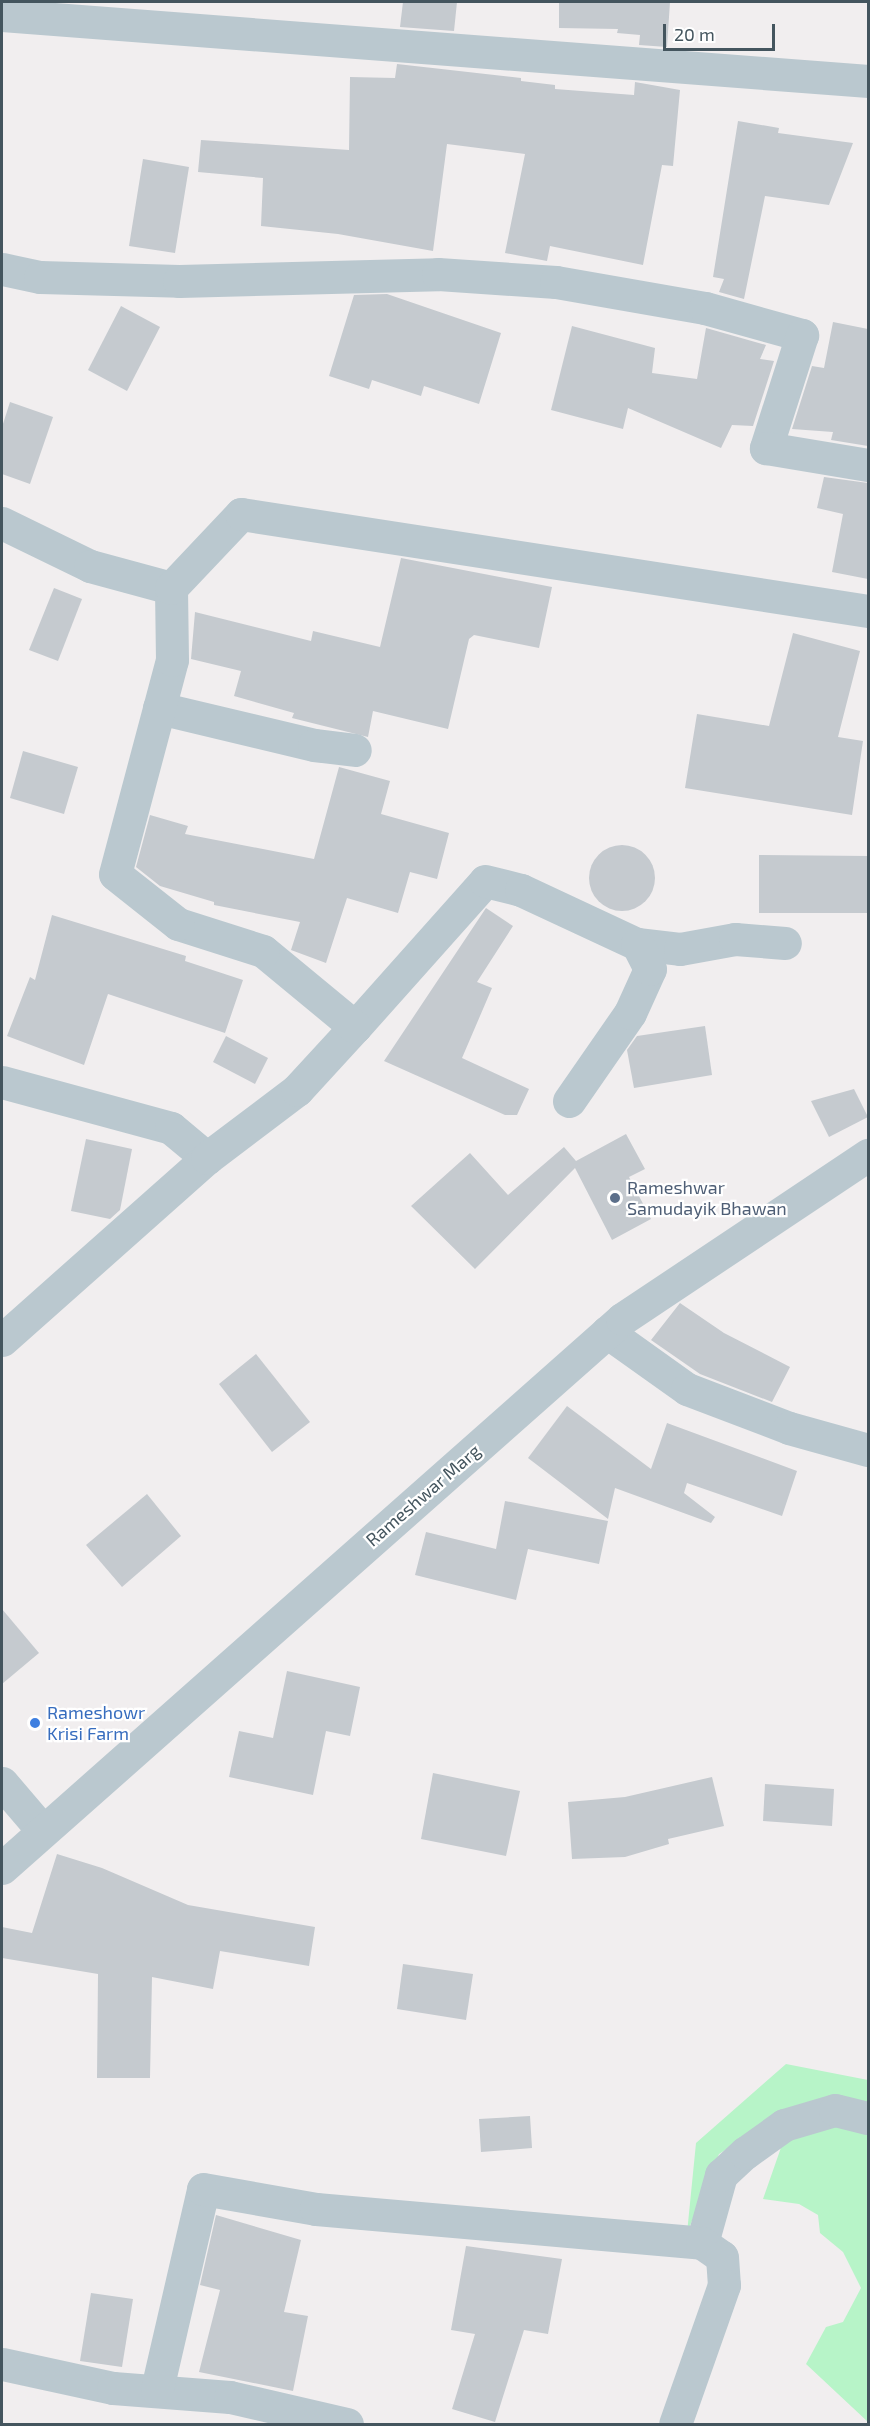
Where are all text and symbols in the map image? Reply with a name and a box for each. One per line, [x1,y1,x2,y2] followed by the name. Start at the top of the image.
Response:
[666,12,778,50] scale bar
[674,23,715,45] text: 20 m
[627,1177,787,1220] place label: Rameshwar Samudayik Bhawan
[608,1191,622,1205] marker: Rameshwar Samudayik Bhawan
[361,1439,485,1551] street label: Rameshwar Marg
[47,1702,145,1744] place label: Rameshowr Krisi Farm
[28,1716,42,1730] marker: Rameshowr Krisi Farm

